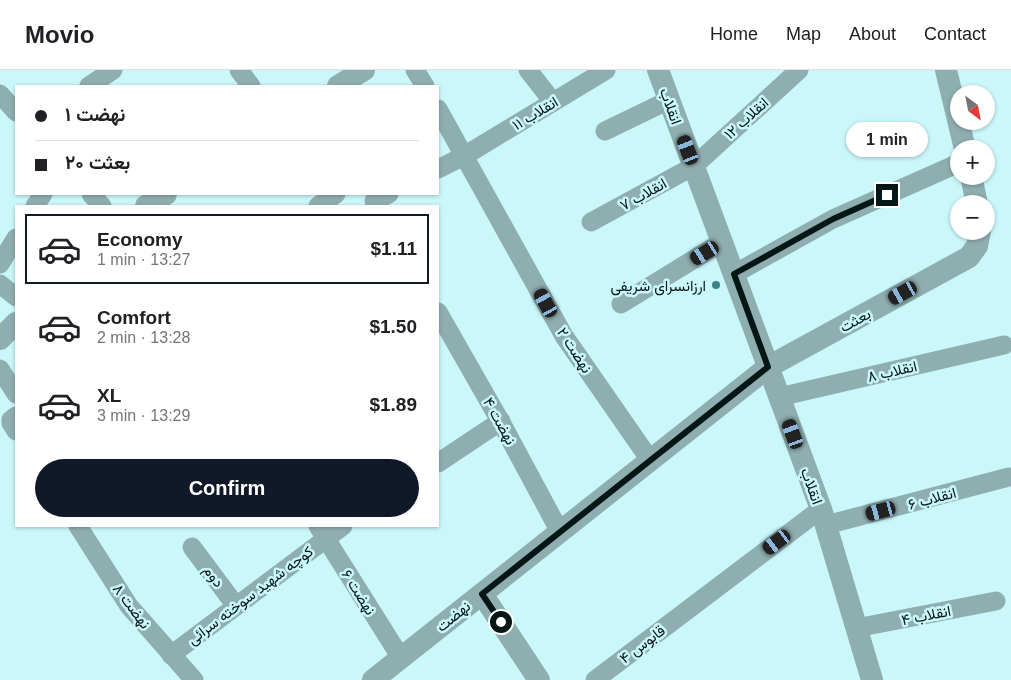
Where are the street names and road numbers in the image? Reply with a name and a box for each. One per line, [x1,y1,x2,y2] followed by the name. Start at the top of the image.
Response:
[656,86,685,127] street label: انقلاب
[509,93,561,134] street label: ۱۱ انقلاب
[720,94,772,143] street label: ۱۲ انقلاب
[617,174,670,215] street label: ۷ انقلاب
[837,305,874,336] street label: بعثت
[553,324,596,376] street label: ۲ نهضت
[866,357,919,386] street label: ۸ انقلاب
[479,394,520,448] street label: ۴ نهضت
[797,466,826,507] street label: انقلاب
[906,483,958,514] street label: ۶ انقلاب
[184,542,318,649] street label: کوچه شهید سوخته سرائی
[199,562,228,591] street label: دوم
[338,566,379,618] street label: ۶ نهضت
[109,580,154,632] street label: ۸ نهضت
[433,597,474,636] street label: نهضت
[900,602,952,629] street label: ۴ انقلاب
[616,621,669,668] street label: ۴ قابوس

